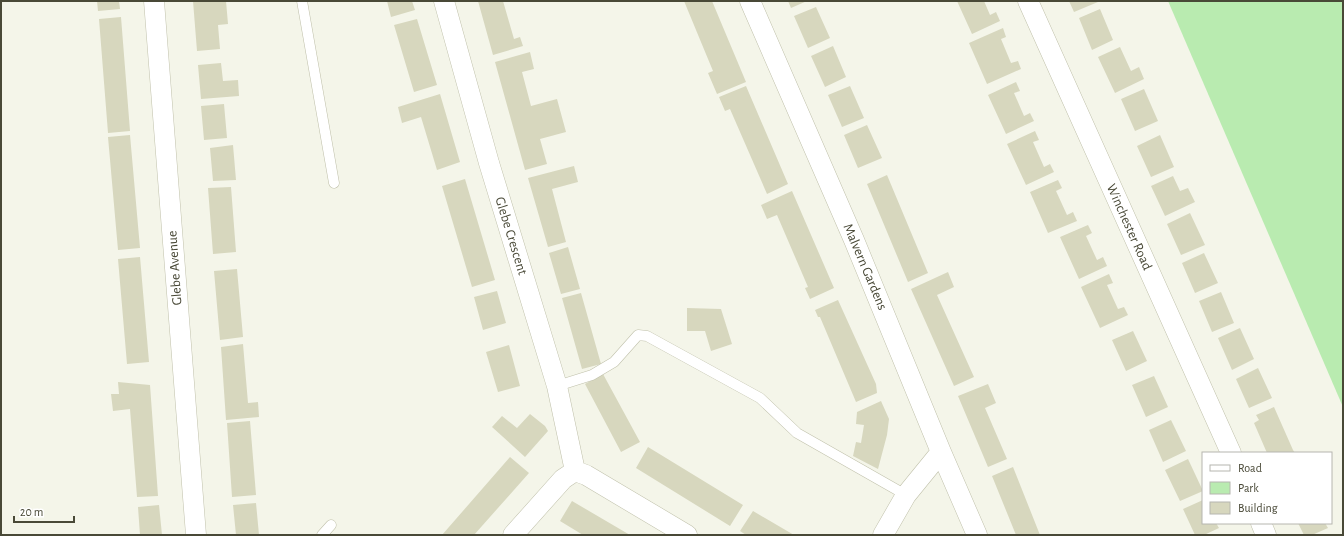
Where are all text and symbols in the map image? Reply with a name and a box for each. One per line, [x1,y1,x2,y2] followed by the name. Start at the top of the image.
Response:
[1104,182,1154,272] street label: Winchester Road
[492,195,530,277] street label: Glebe Crescent
[841,222,889,312] street label: Malvern Gardens
[165,230,185,306] street label: Glebe Avenue
[1202,452,1332,524] legend
[1238,462,1262,474] text: Road
[1238,482,1259,494] text: Park
[14,498,74,524] scale bar
[1238,502,1278,514] text: Building
[20,506,43,518] text: 20 m

